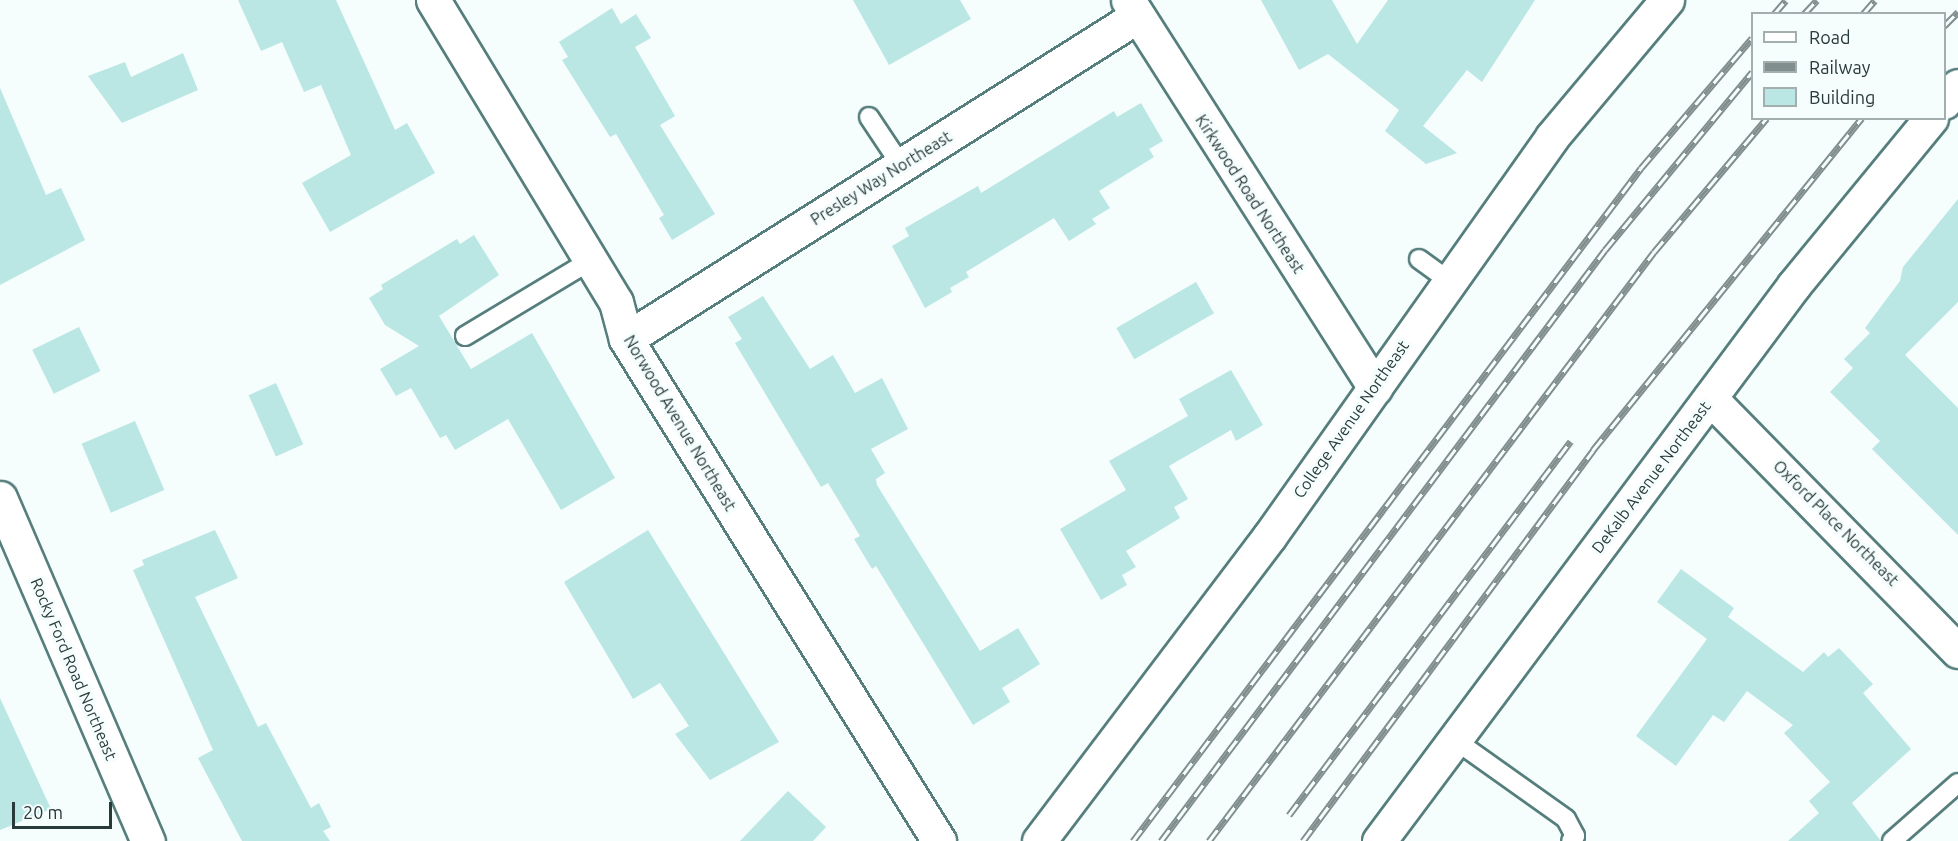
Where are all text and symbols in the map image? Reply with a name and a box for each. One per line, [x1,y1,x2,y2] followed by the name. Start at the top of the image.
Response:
[1751,12,1946,120] legend
[1809,27,1851,47] text: Road
[1809,57,1870,77] text: Railway
[1809,87,1875,107] text: Building
[1191,111,1309,277] street label: Kirkwood Road Northeast
[807,127,955,229] street label: Presley Way Northeast
[620,332,740,514] street label: Norwood Avenue Northeast
[1289,336,1413,502] street label: College Avenue Northeast
[1588,397,1714,557] street label: DeKalb Avenue Northeast
[1769,456,1903,590] street label: Oxford Place Northeast
[27,575,121,763] street label: Rocky Ford Road Northeast
[15,790,116,828] scale bar
[23,802,63,822] text: 20 m

